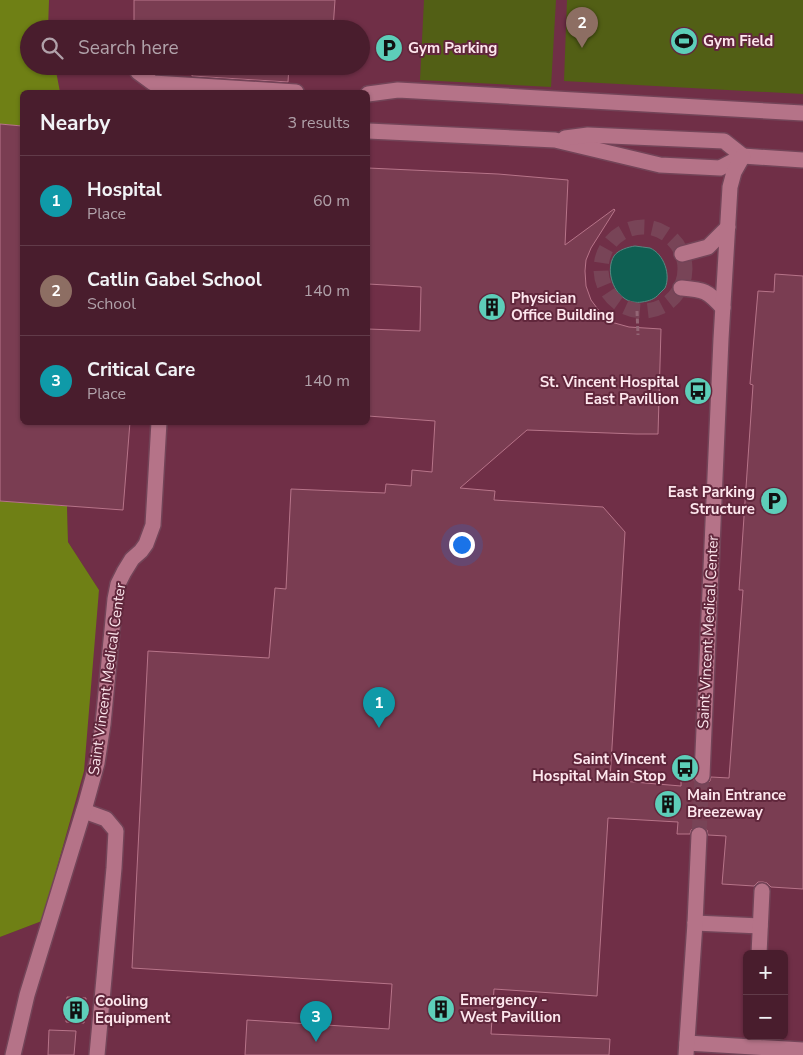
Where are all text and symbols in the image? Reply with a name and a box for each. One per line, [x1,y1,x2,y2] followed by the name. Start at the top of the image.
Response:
[566,7,598,48] pin: 2
[20,20,370,75] search box
[669,26,699,56] sports icon: Gym Field
[703,31,773,51] place label: Gym Field
[374,33,404,63] parking icon: Gym Parking
[38,34,66,62] icon: search
[78,35,179,61] text: Search here
[408,38,497,58] place label: Gym Parking
[40,109,110,137] text: Nearby
[288,112,350,134] text: 3 results
[87,177,162,203] text: Hospital
[51,190,61,212] text: 1
[313,190,350,212] text: 60 m
[87,203,126,225] text: Place
[87,267,262,293] text: Catlin Gabel School
[51,280,61,302] text: 2
[303,280,350,302] text: 140 m
[511,288,614,325] place label: Physician Office Building
[477,292,507,322] building icon: Physician Office Building
[87,293,136,315] text: School
[87,357,195,383] text: Critical Care
[51,370,61,392] text: 3
[303,370,350,392] text: 140 m
[540,372,679,409] place label: St. Vincent Hospital East Pavillion
[683,376,713,406] bus stop icon: St. Vincent Hospital East Pavillion
[87,383,126,405] text: Place
[668,482,755,519] place label: East Parking Structure
[759,486,789,516] parking icon: East Parking Structure
[449,532,475,558] your location
[693,534,723,729] street label: Saint Vincent Medical Center
[84,581,130,776] street label: Saint Vincent Medical Center
[363,687,395,728] pin: 1
[532,749,666,786] place label: Saint Vincent Hospital Main Stop
[670,753,700,783] bus stop icon: Saint Vincent Hospital Main Stop
[687,785,786,822] place label: Main Entrance Breezeway
[653,789,683,819] building icon: Main Entrance Breezeway
[743,950,788,1040] map controls
[743,950,788,995] button: +
[460,990,561,1027] place label: Emergency - West Pavillion
[95,991,170,1028] place label: Cooling Equipment
[426,994,456,1024] building icon: Emergency - West Pavillion
[61,995,91,1025] building icon: Cooling Equipment
[743,995,788,1040] button: −
[300,1001,332,1042] pin: 3

